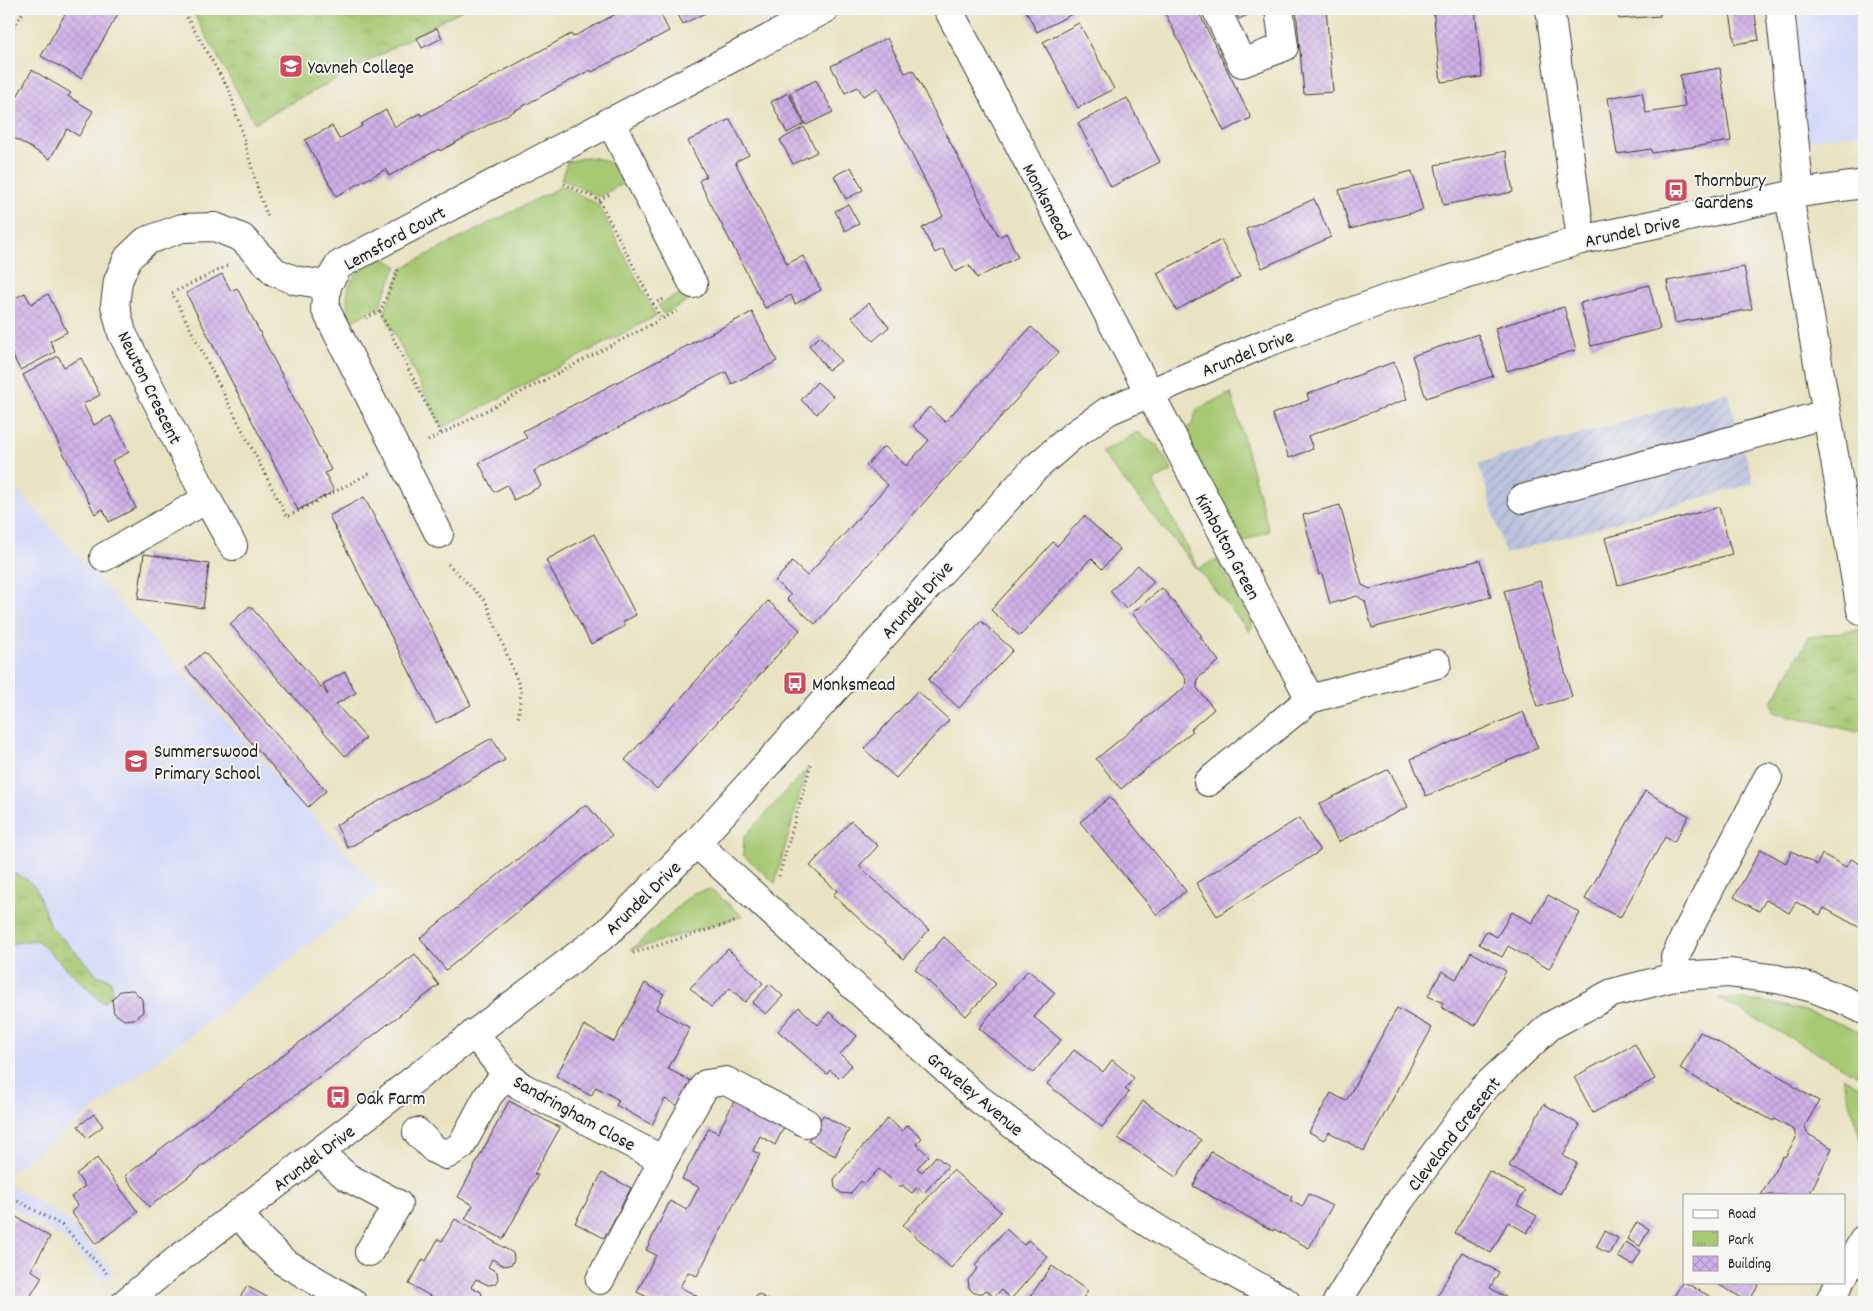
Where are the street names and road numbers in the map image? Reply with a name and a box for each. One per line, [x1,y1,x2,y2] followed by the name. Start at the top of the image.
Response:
[1013,159,1076,246] street label: Monksmead
[340,201,452,279] street label: Lemsford Court
[1582,210,1683,257] street label: Arundel Drive
[1198,325,1298,386] street label: Arundel Drive
[109,327,187,450] street label: Newton Crescent
[1186,490,1265,606] street label: Kimbolton Green
[876,556,961,646] street label: Arundel Drive
[600,856,689,943] street label: Arundel Drive
[920,1047,1028,1144] street label: Graveley Avenue
[507,1070,639,1160] street label: Sandringham Close
[1402,1072,1509,1198] street label: Cleveland Crescent
[268,1120,362,1200] street label: Arundel Drive

